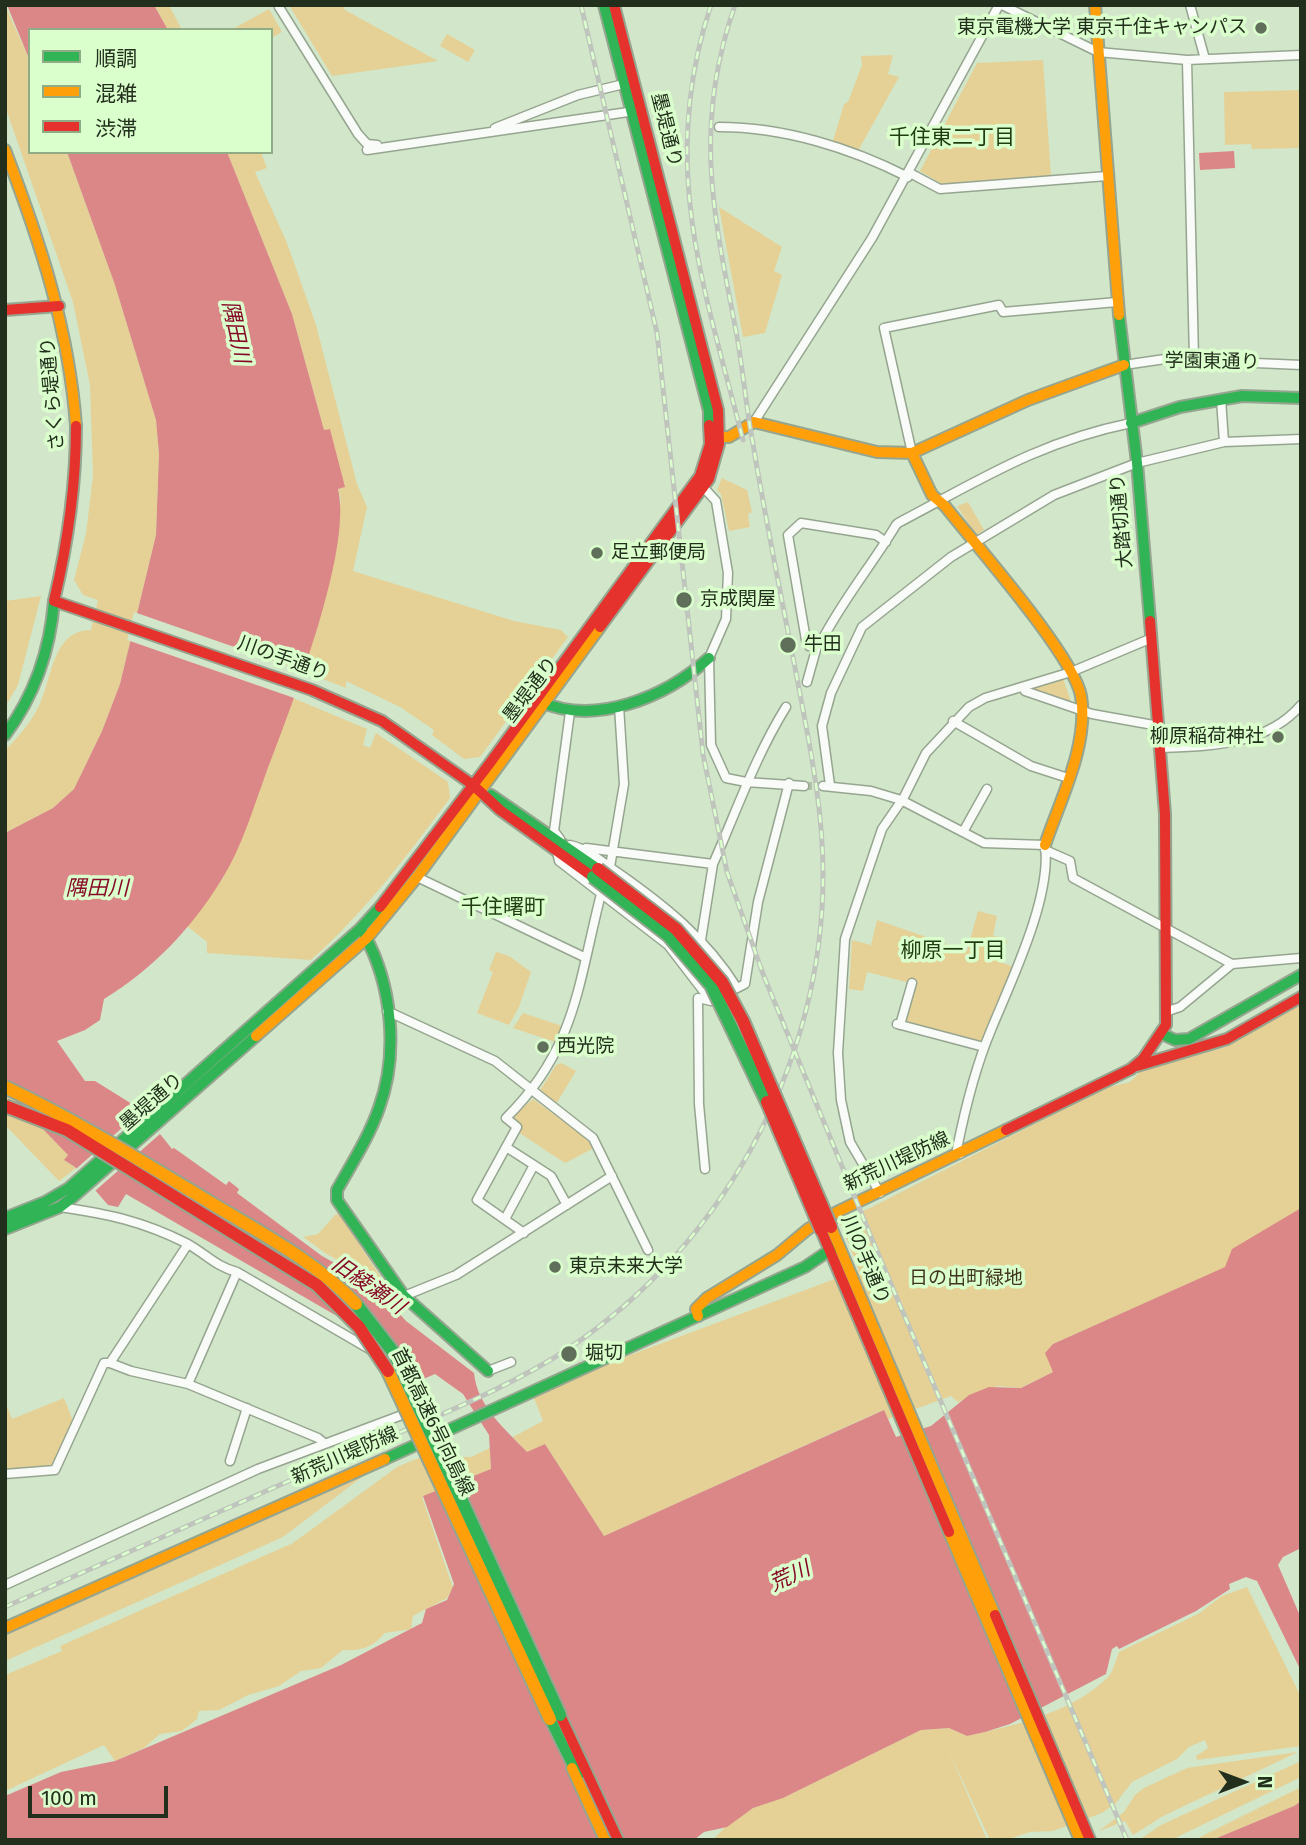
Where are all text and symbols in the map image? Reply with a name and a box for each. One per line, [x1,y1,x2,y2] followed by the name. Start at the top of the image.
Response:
[957,17,1247,39] place label: 東京電機大学 東京千住キャンパス
[1253,20,1269,36] marker: 東京電機大学 東京千住キャンパス
[28,28,273,154] legend
[95,46,137,72] text: 順調
[95,81,137,107] text: 混雑
[646,90,686,170] street label: 墨堤通り
[95,116,137,142] text: 渋滞
[889,125,1015,151] district label: 千住東二丁目
[216,299,254,365] water label: 隅田川
[37,336,69,452] street label: さくら堤通り
[1164,350,1260,374] street label: 学園東通り
[1107,473,1137,569] street label: 大踏切通り
[611,542,706,564] place label: 足立郵便局
[589,545,605,561] marker: 足立郵便局
[700,589,776,611] place label: 京成関屋
[674,590,694,610] marker: 京成関屋
[234,632,332,686] street label: 川の手通り
[804,634,842,656] place label: 牛田
[778,635,798,655] marker: 牛田
[499,653,563,727] street label: 墨堤通り
[1150,726,1264,748] place label: 柳原稲荷神社
[1270,729,1286,745] marker: 柳原稲荷神社
[66,876,128,902] water label: 隅田川
[461,895,545,921] district label: 千住曙町
[901,938,1005,964] district label: 柳原一丁目
[557,1036,614,1058] place label: 西光院
[535,1039,551,1055] marker: 西光院
[116,1068,188,1136] street label: 墨堤通り
[841,1128,953,1196] street label: 新荒川堤防線
[836,1212,894,1308] street label: 川の手通り
[326,1252,410,1320] water label: 旧綾瀬川
[569,1256,683,1278] place label: 東京未来大学
[547,1259,563,1275] marker: 東京未来大学
[909,1268,1023,1290] park label: 日の出町緑地
[585,1343,623,1365] place label: 堀切
[386,1344,478,1500] street label: 首都高速6号向島線
[559,1344,579,1364] marker: 堀切
[288,1422,402,1490] street label: 新荒川堤防線
[766,1557,814,1597] water label: 荒川
[1208,1747,1278,1817] north arrow
[32,1772,172,1816] scale bar
[1253,1776,1276,1788] text: N
[41,1785,97,1811] text: 100 m

